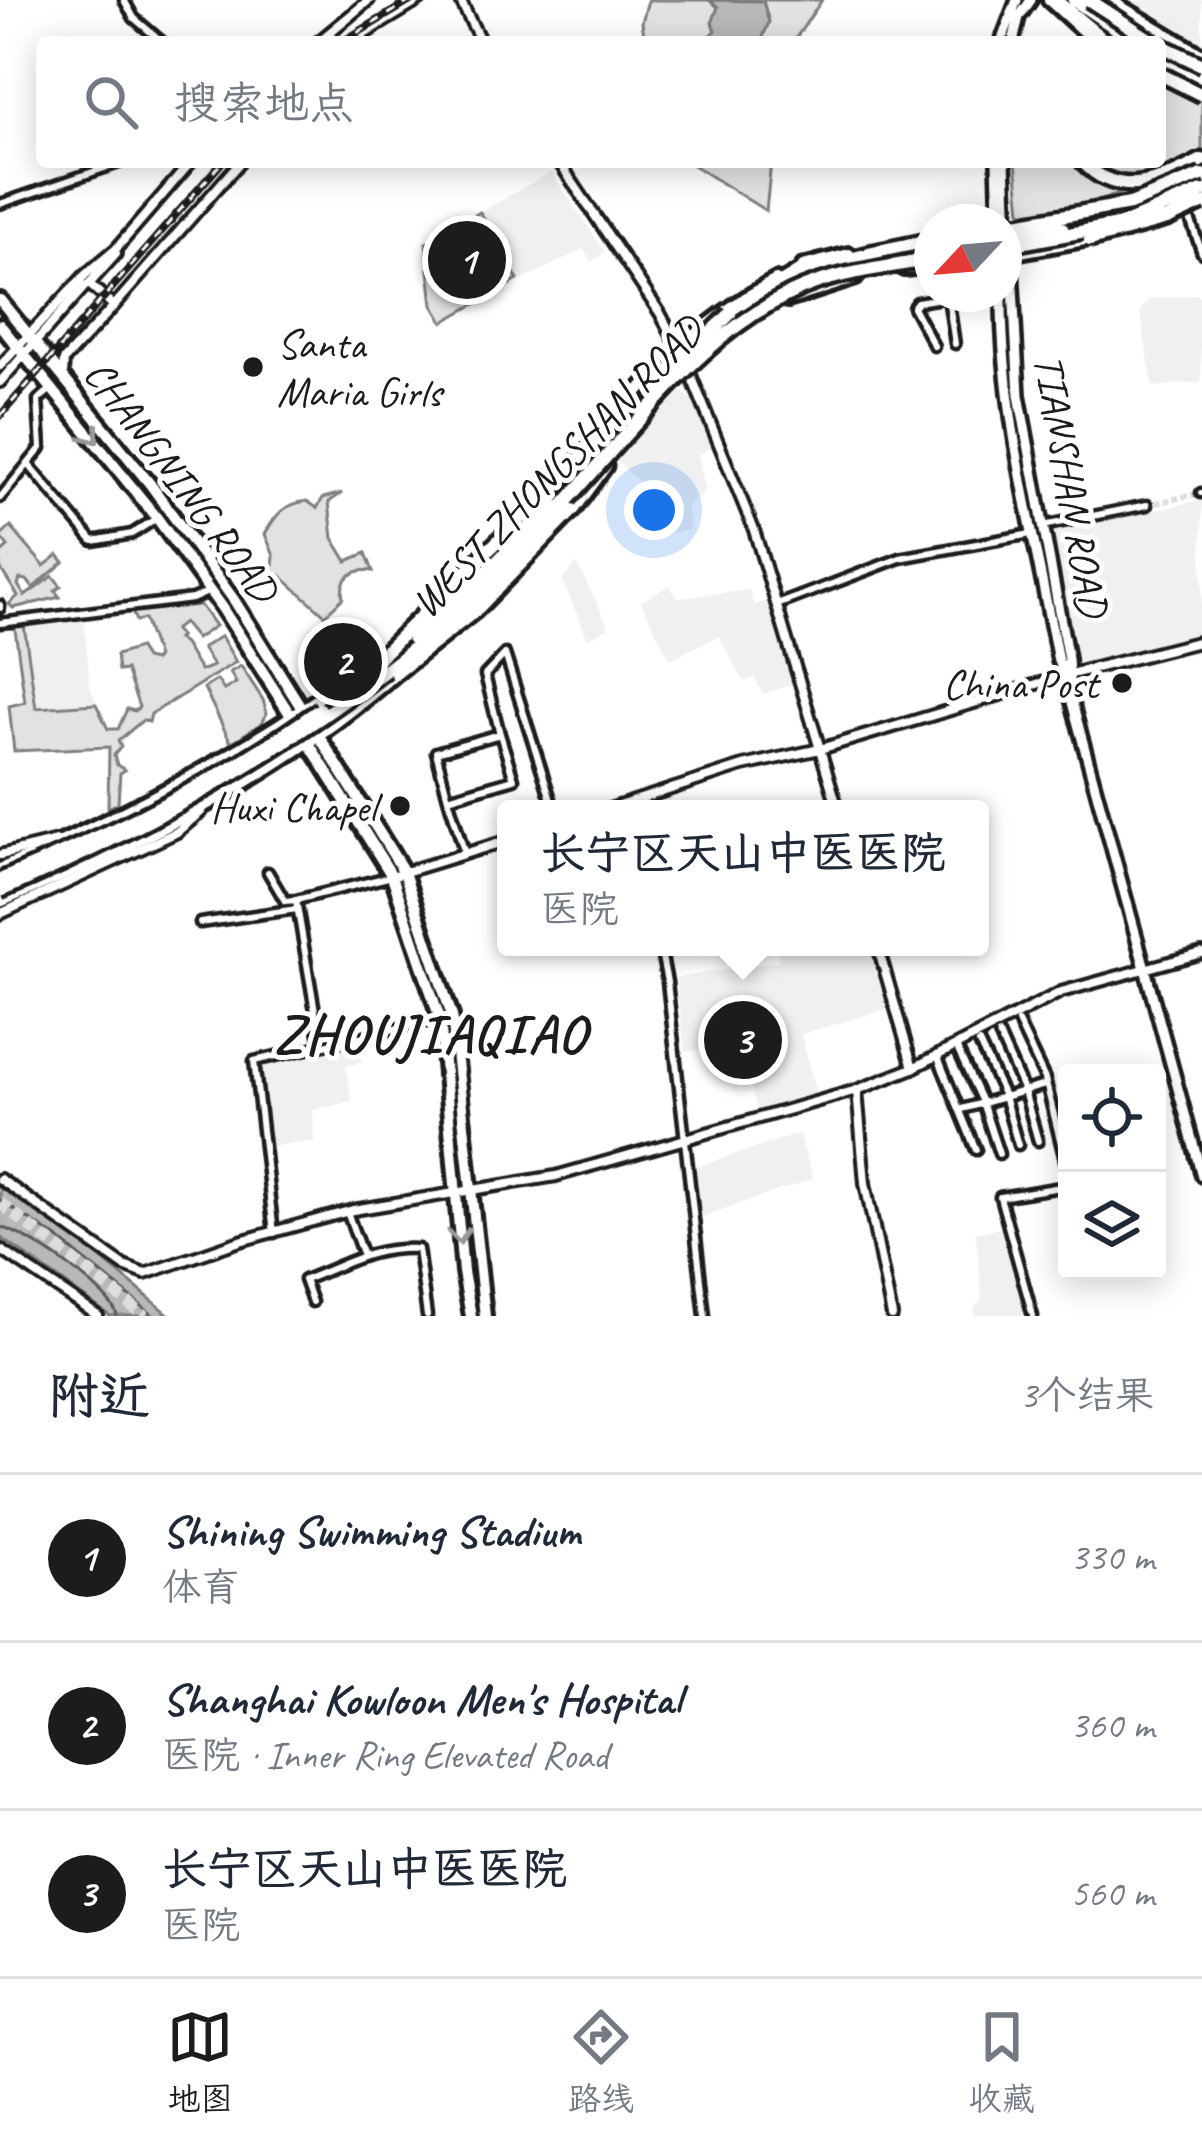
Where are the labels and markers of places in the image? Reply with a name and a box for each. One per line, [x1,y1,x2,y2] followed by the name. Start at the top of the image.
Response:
[428,215,506,305] pin: 1
[277,318,445,419] place label: Santa Maria Girls
[240,354,266,380] marker: Santa Maria Girls
[304,617,382,707] pin: 2
[943,658,1102,711] place label: China Post
[1109,670,1135,696] marker: China Post
[210,781,383,834] place label: Huxi Chapel
[387,793,413,819] marker: Huxi Chapel
[704,995,782,1085] pin: 3

